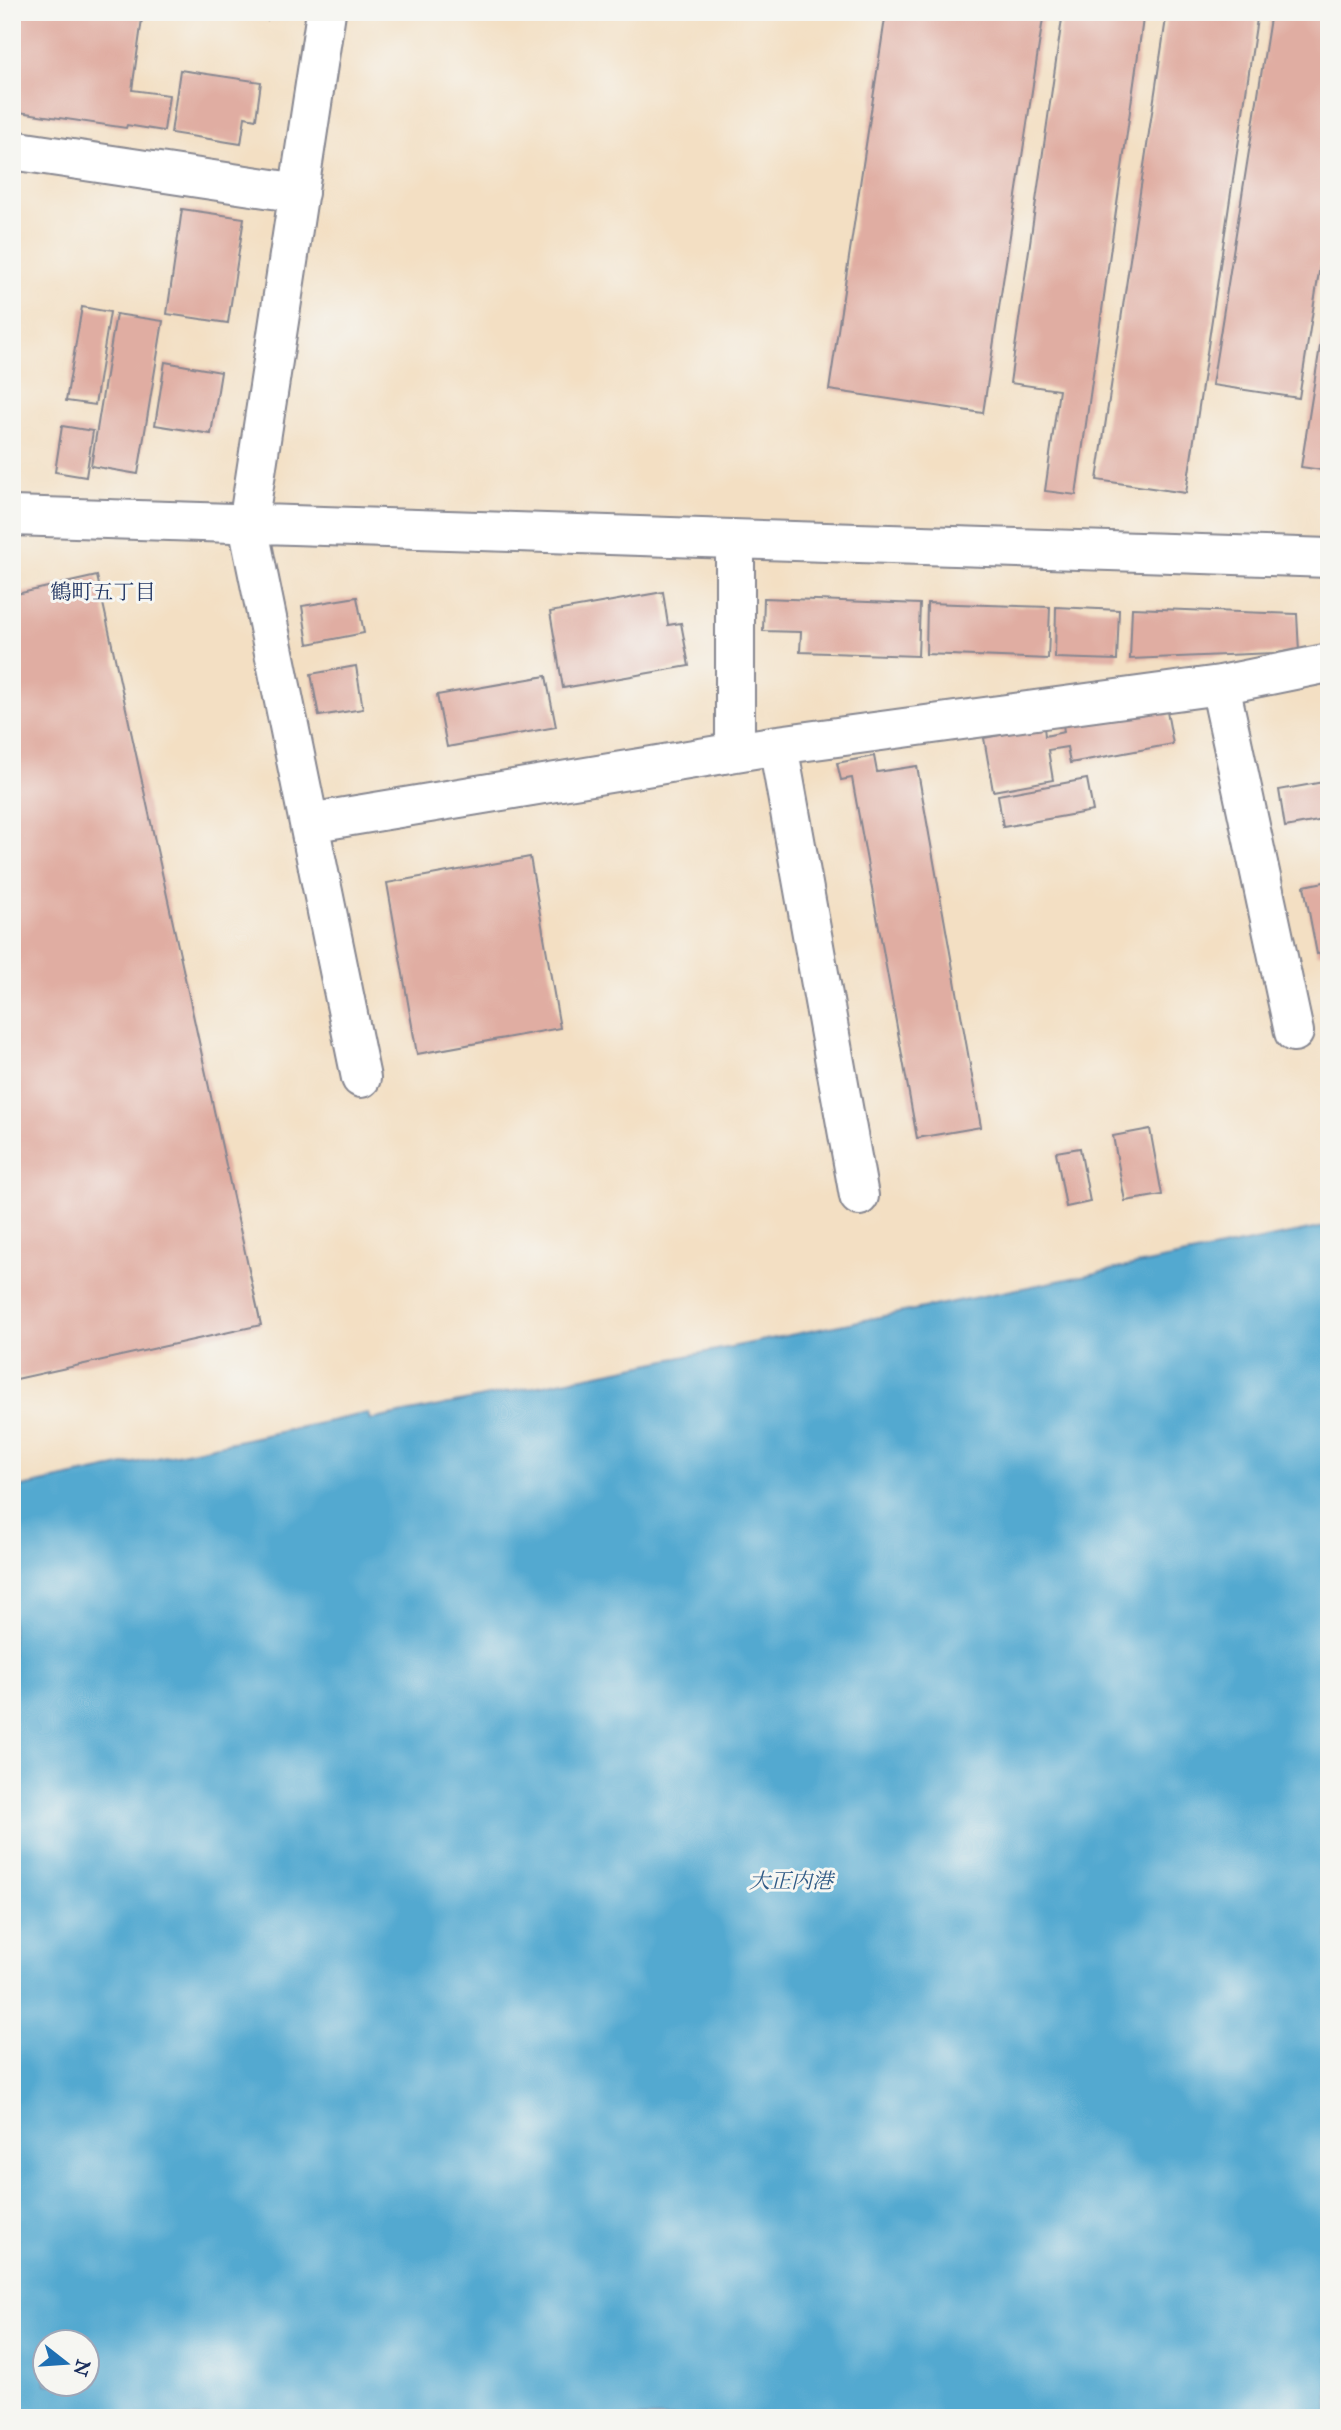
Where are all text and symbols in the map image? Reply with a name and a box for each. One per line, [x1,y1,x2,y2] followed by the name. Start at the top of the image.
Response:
[51,579,156,605] district label: 鶴町五丁目
[749,1868,836,1894] water label: 大正内港
[32,2328,102,2398] north arrow
[68,2357,95,2379] text: N

